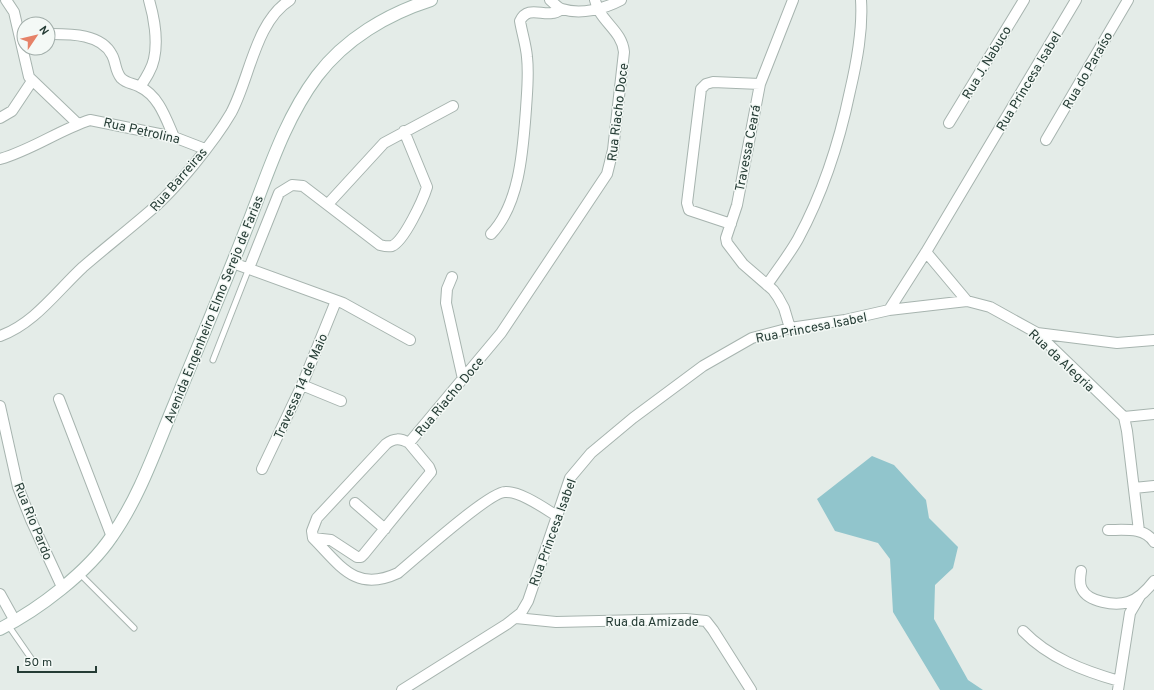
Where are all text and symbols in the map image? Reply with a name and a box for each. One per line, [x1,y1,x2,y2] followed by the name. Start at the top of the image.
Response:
[16,16,56,56] north arrow
[35,24,51,38] text: N
[960,24,1016,102] street label: Rua J. Nabuco
[994,29,1066,135] street label: Rua Princesa Isabel
[1060,30,1117,112] street label: Rua do Paraíso
[605,62,633,162] street label: Rua Riacho Doce
[733,104,765,193] street label: Travessa Ceará
[102,115,181,149] street label: Rua Petrolina
[148,145,212,215] street label: Rua Barreiras
[162,194,268,426] street label: Avenida Engenheiro Elmo Serejo de Farias
[754,310,868,348] street label: Rua Princesa Isabel
[1024,327,1097,396] street label: Rua da Alegria
[271,331,332,442] street label: Travessa 14 de Maio
[413,354,488,440] street label: Rua Riacho Doce
[527,477,581,589] street label: Rua Princesa Isabel
[9,481,55,563] street label: Rua Rio Pardo
[605,615,699,631] street label: Rua da Amizade
[18,648,96,674] scale bar
[24,655,52,671] text: 50 m

